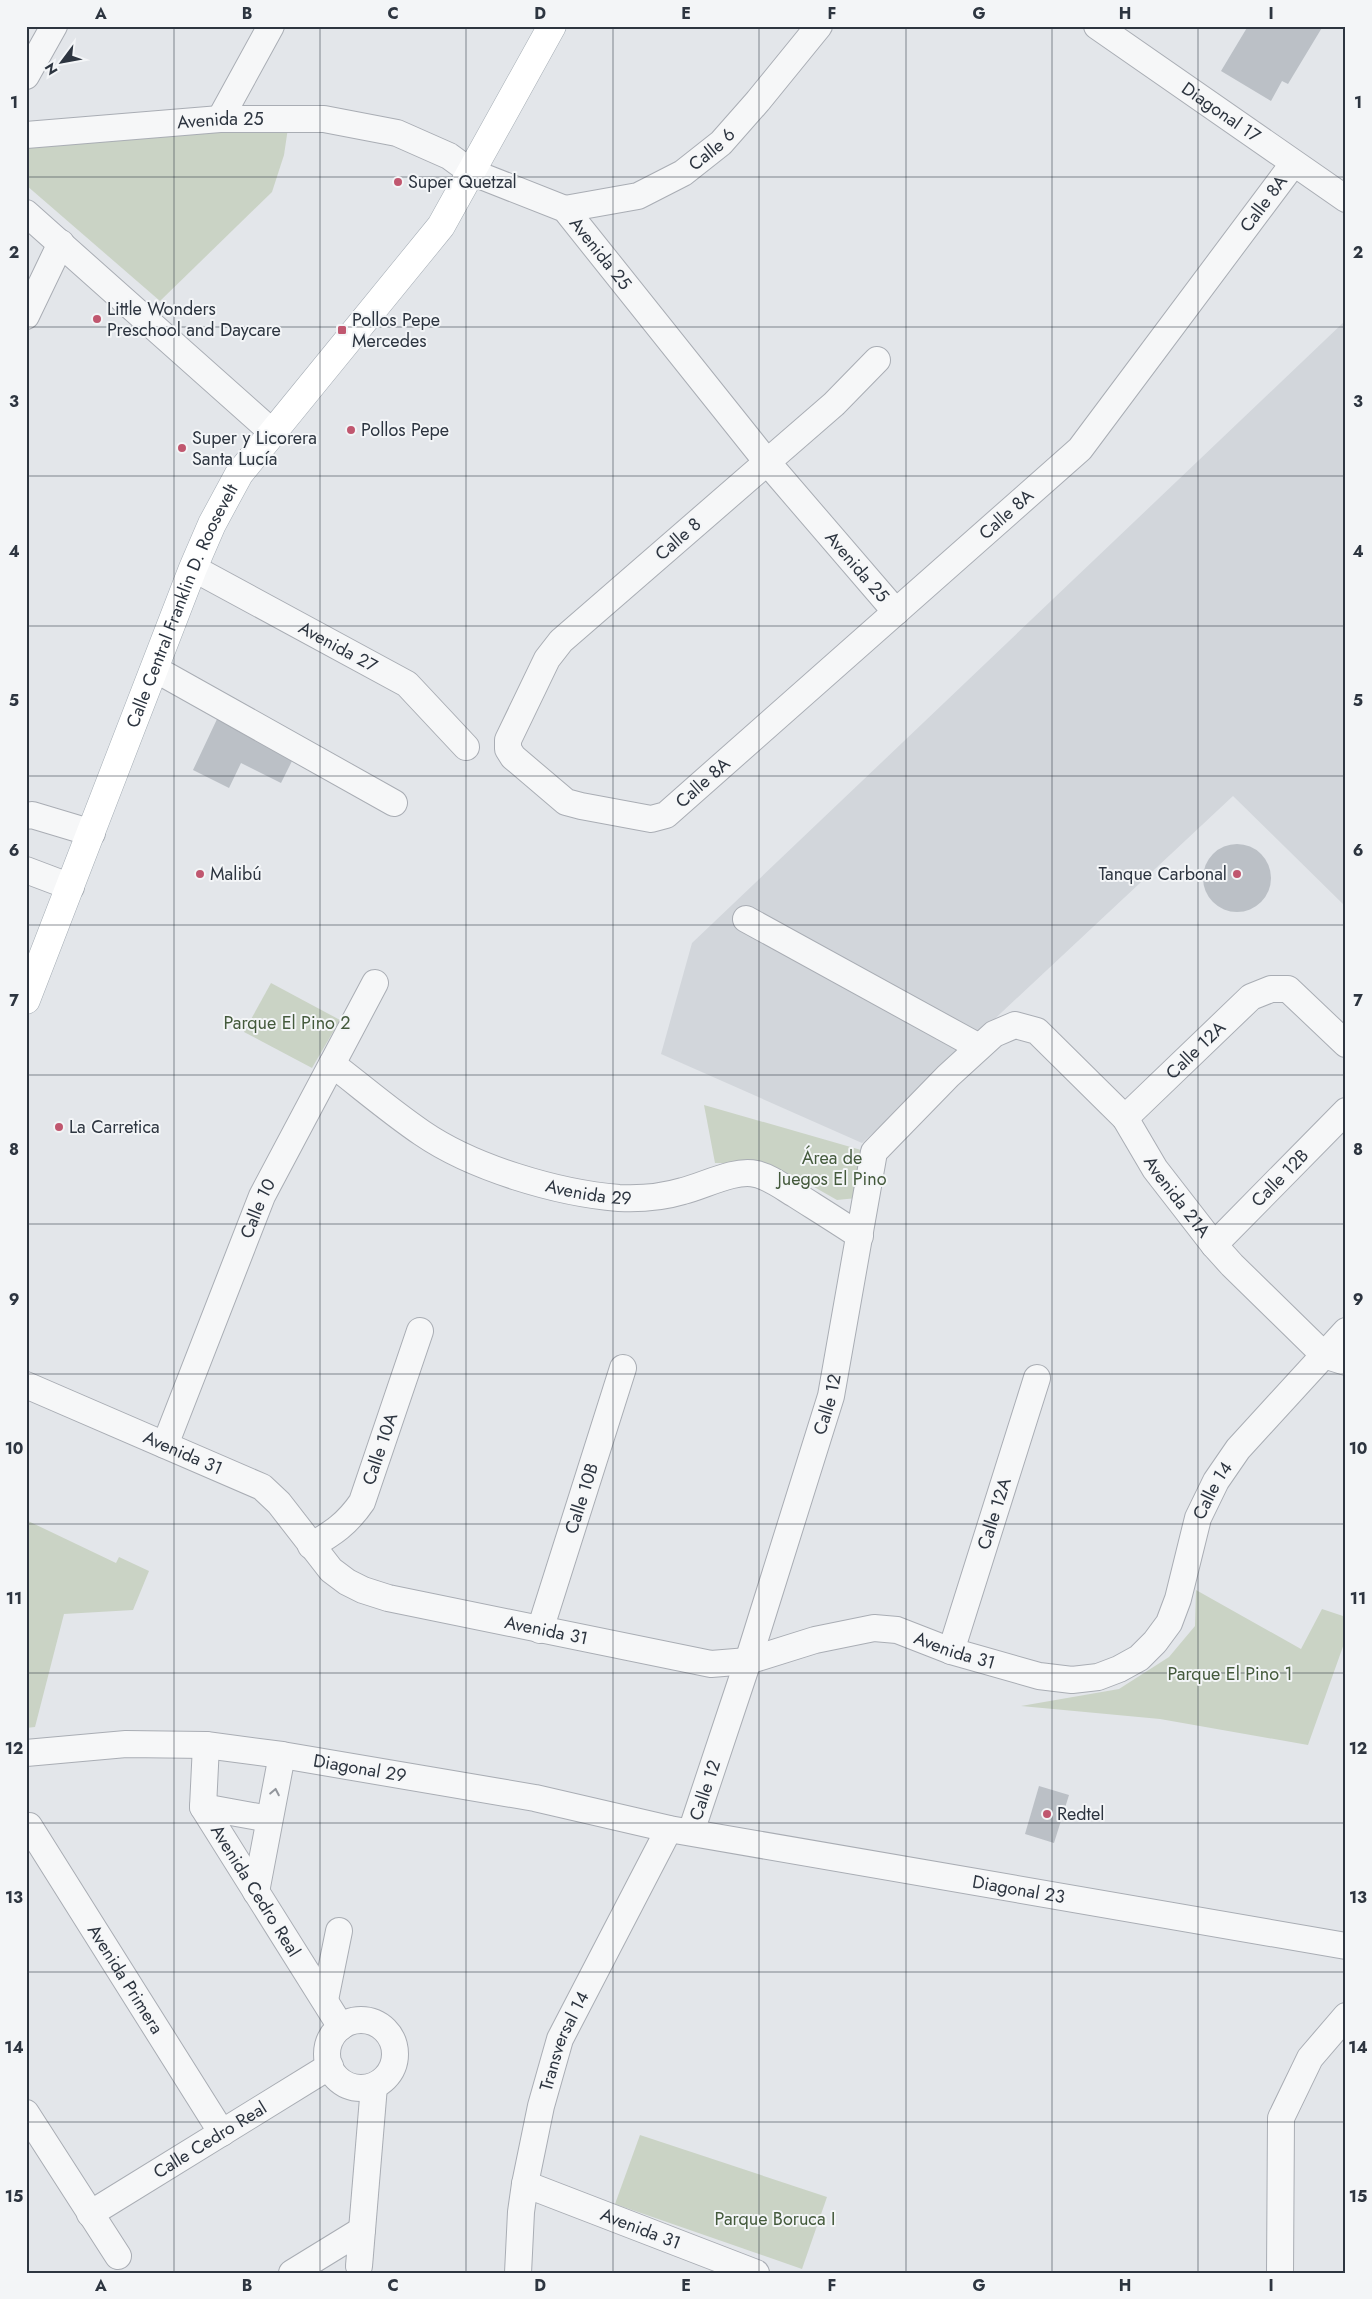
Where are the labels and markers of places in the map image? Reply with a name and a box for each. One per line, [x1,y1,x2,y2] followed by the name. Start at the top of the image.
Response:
[408,169,517,195] place label: Super Quetzal
[392,176,404,188] marker: Super Quetzal
[107,296,281,343] place label: Little Wonders Preschool and Daycare
[352,307,440,354] place label: Pollos Pepe Mercedes
[91,313,103,325] marker: Little Wonders Preschool and Daycare
[336,324,348,336] marker: Pollos Pepe Mercedes
[361,417,449,443] place label: Pollos Pepe
[345,424,357,436] marker: Pollos Pepe
[192,425,317,472] place label: Super y Licorera Santa Lucía
[176,442,188,454] marker: Super y Licorera Santa Lucía
[210,861,262,887] place label: Malibú
[1098,861,1227,887] place label: Tanque Carbonal
[194,868,206,880] marker: Malibú
[1231,868,1243,880] marker: Tanque Carbonal
[69,1114,160,1140] place label: La Carretica
[53,1121,65,1133] marker: La Carretica
[1057,1801,1104,1827] place label: Redtel
[1041,1808,1053,1820] marker: Redtel

